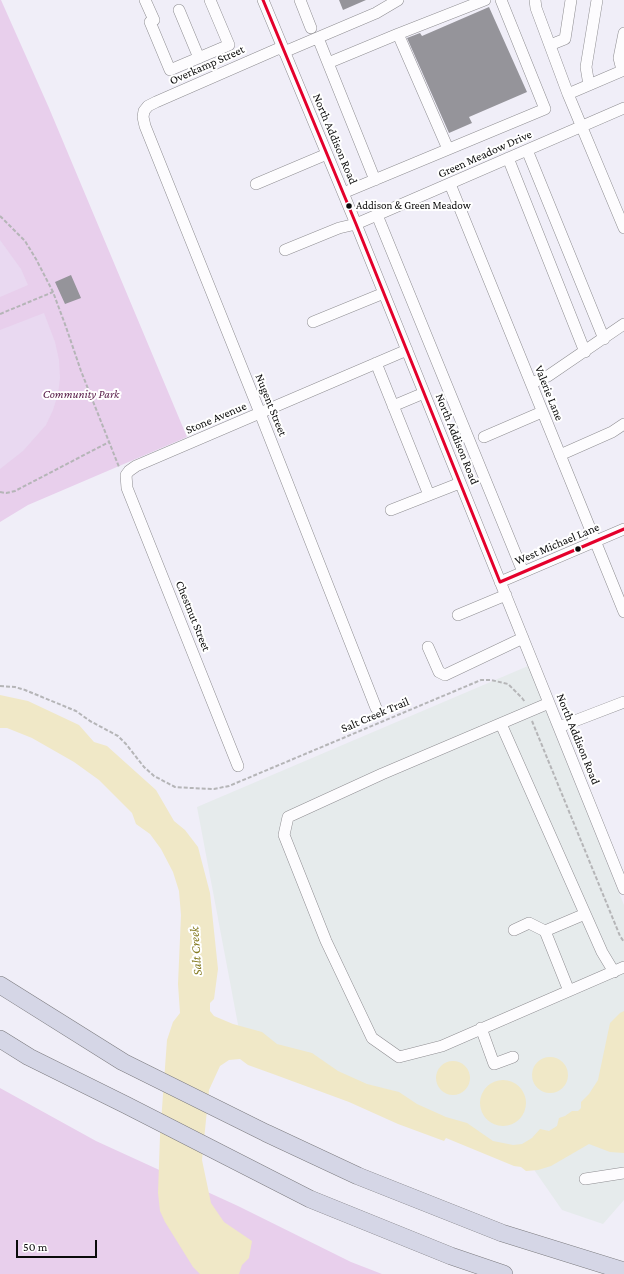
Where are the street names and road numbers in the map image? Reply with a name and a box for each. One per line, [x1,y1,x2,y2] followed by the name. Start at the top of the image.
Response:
[167,42,247,88] street label: Overkamp Street
[309,92,361,186] street label: North Addison Road
[436,127,534,181] street label: Green Meadow Drive
[531,363,567,423] street label: Valerie Lane
[252,372,290,438] street label: Nugent Street
[432,391,482,487] street label: North Addison Road
[183,399,249,437] street label: Stone Avenue
[512,520,602,568] street label: West Michael Lane
[172,579,214,653] street label: Chestnut Street
[553,691,603,787] street label: North Addison Road
[339,694,411,736] street label: Salt Creek Trail

